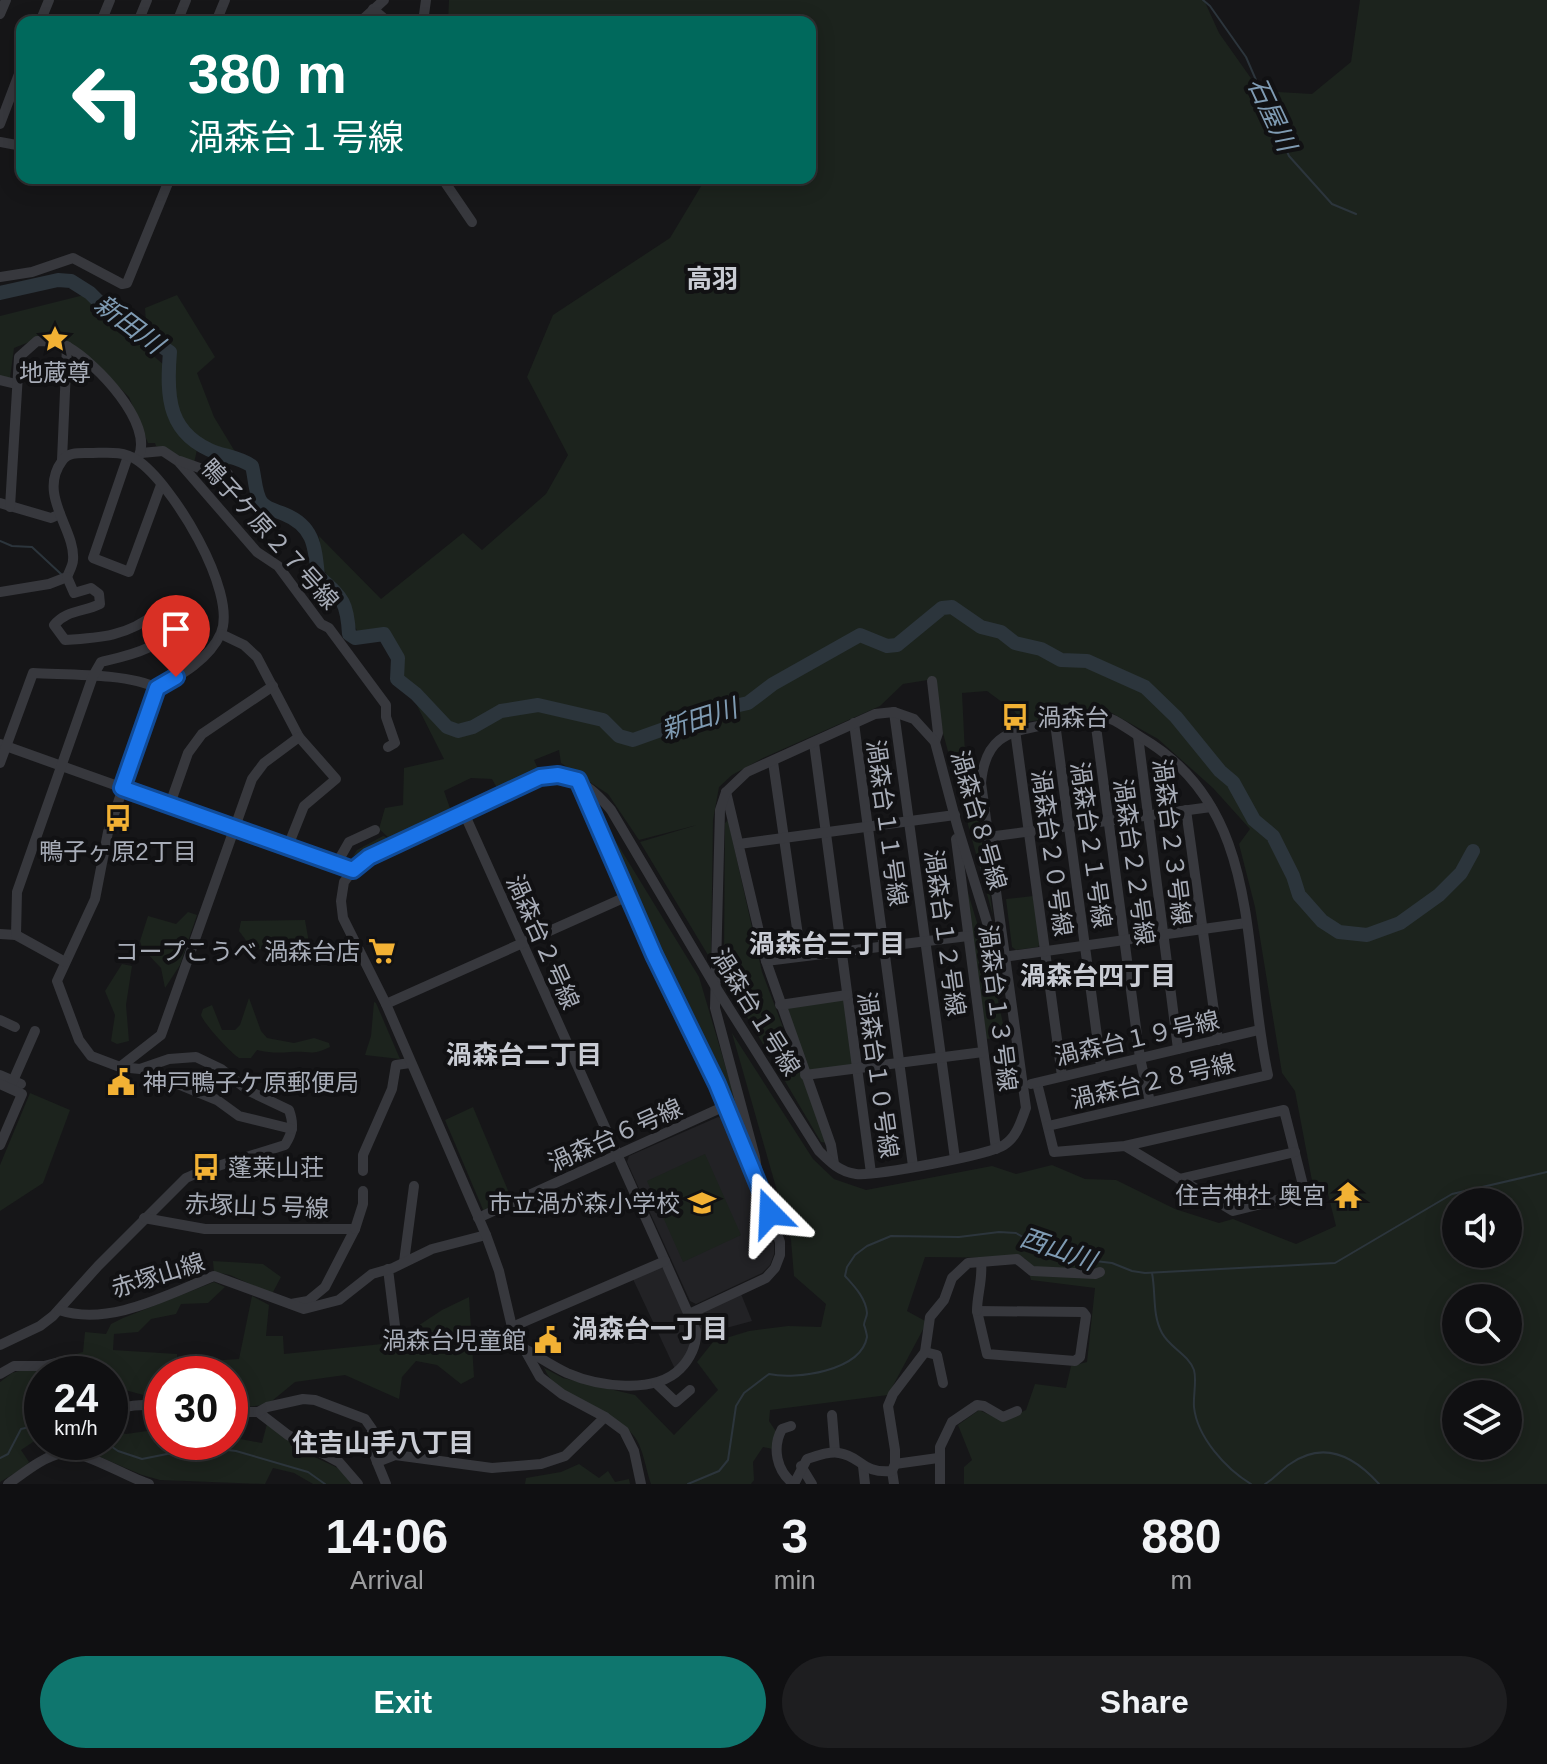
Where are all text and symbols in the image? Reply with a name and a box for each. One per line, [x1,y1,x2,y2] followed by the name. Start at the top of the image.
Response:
[188,42,347,105] text: 380 m
[56,48,160,152] icon: left
[1242,72,1303,158] water label: 石屋川
[188,117,404,158] text: 渦森台１号線
[686,264,738,294] district label: 高羽
[89,289,172,361] water label: 新田川
[40,324,70,354] place icon: 地蔵尊
[19,359,91,386] place label: 地蔵尊
[196,454,344,614] street label: 鴨子ケ原２７号線
[142,595,210,677] pin
[154,607,198,651] icon: arrive
[657,692,744,745] water label: 新田川
[1000,702,1030,732] bus stop icon: 渦森台
[1037,704,1109,731] place label: 渦森台
[862,738,912,908] street label: 渦森台１１号線
[946,747,1012,893] street label: 渦森台８号線
[1148,757,1196,927] street label: 渦森台２３号線
[1066,760,1116,930] street label: 渦森台２１号線
[1027,768,1077,938] street label: 渦森台２０号線
[1109,777,1159,947] street label: 渦森台２２号線
[103,803,133,833] bus stop icon: 鴨子ヶ原2丁目
[39,838,197,865] place label: 鴨子ヶ原2丁目
[920,848,970,1018] street label: 渦森台１２号線
[501,871,585,1013] street label: 渦森台２号線
[974,923,1022,1093] street label: 渦森台１３号線
[749,929,905,959] district label: 渦森台三丁目
[367,936,397,966] supermarket icon: コープこうべ 渦森台店
[115,938,360,965] place label: コープこうべ 渦森台店
[706,944,806,1080] street label: 渦森台１号線
[1020,961,1176,991] district label: 渦森台四丁目
[853,990,903,1160] street label: 渦森台１０号線
[1052,1006,1222,1070] street label: 渦森台１９号線
[446,1040,602,1070] district label: 渦森台二丁目
[1068,1049,1238,1113] street label: 渦森台２８号線
[106,1067,136,1097] public building icon: 神戸鴨子ケ原郵便局
[143,1069,359,1096] place label: 神戸鴨子ケ原郵便局
[544,1093,686,1177] street label: 渦森台６号線
[191,1152,221,1182] bus stop icon: 蓬莱山荘
[228,1154,324,1181] place label: 蓬莱山荘
[728,1171,812,1255] position arrow
[1333,1180,1363,1210] temple icon: 住吉神社 奥宮
[1175,1182,1326,1209] place label: 住吉神社 奥宮
[687,1188,717,1218] school or university icon: 市立渦が森小学校
[1442,1188,1522,1460] map controls
[1442,1188,1522,1268] button: sound
[185,1190,329,1222] street label: 赤塚山５号線
[488,1190,680,1217] place label: 市立渦が森小学校
[1016,1222,1103,1277] water label: 西山川
[108,1248,208,1302] street label: 赤塚山線
[1442,1284,1522,1364] button: search
[572,1314,728,1344] district label: 渦森台一丁目
[533,1325,563,1355] public building icon: 渦森台児童館
[382,1327,526,1354] place label: 渦森台児童館
[144,1356,248,1460] speed limit sign: 30
[54,1376,98,1420] text: 24
[1442,1380,1522,1460] button: layers
[54,1417,98,1439] text: km/h
[292,1428,474,1458] district label: 住吉山手八丁目
[326,1510,448,1563] text: 14:06
[781,1510,808,1563] text: 3
[1141,1510,1221,1563] text: 880
[350,1565,424,1595] text: Arrival
[774,1565,816,1595] text: min
[1171,1565,1192,1595] text: m
[40,1656,766,1748] button: Exit
[782,1656,1507,1748] button: Share

